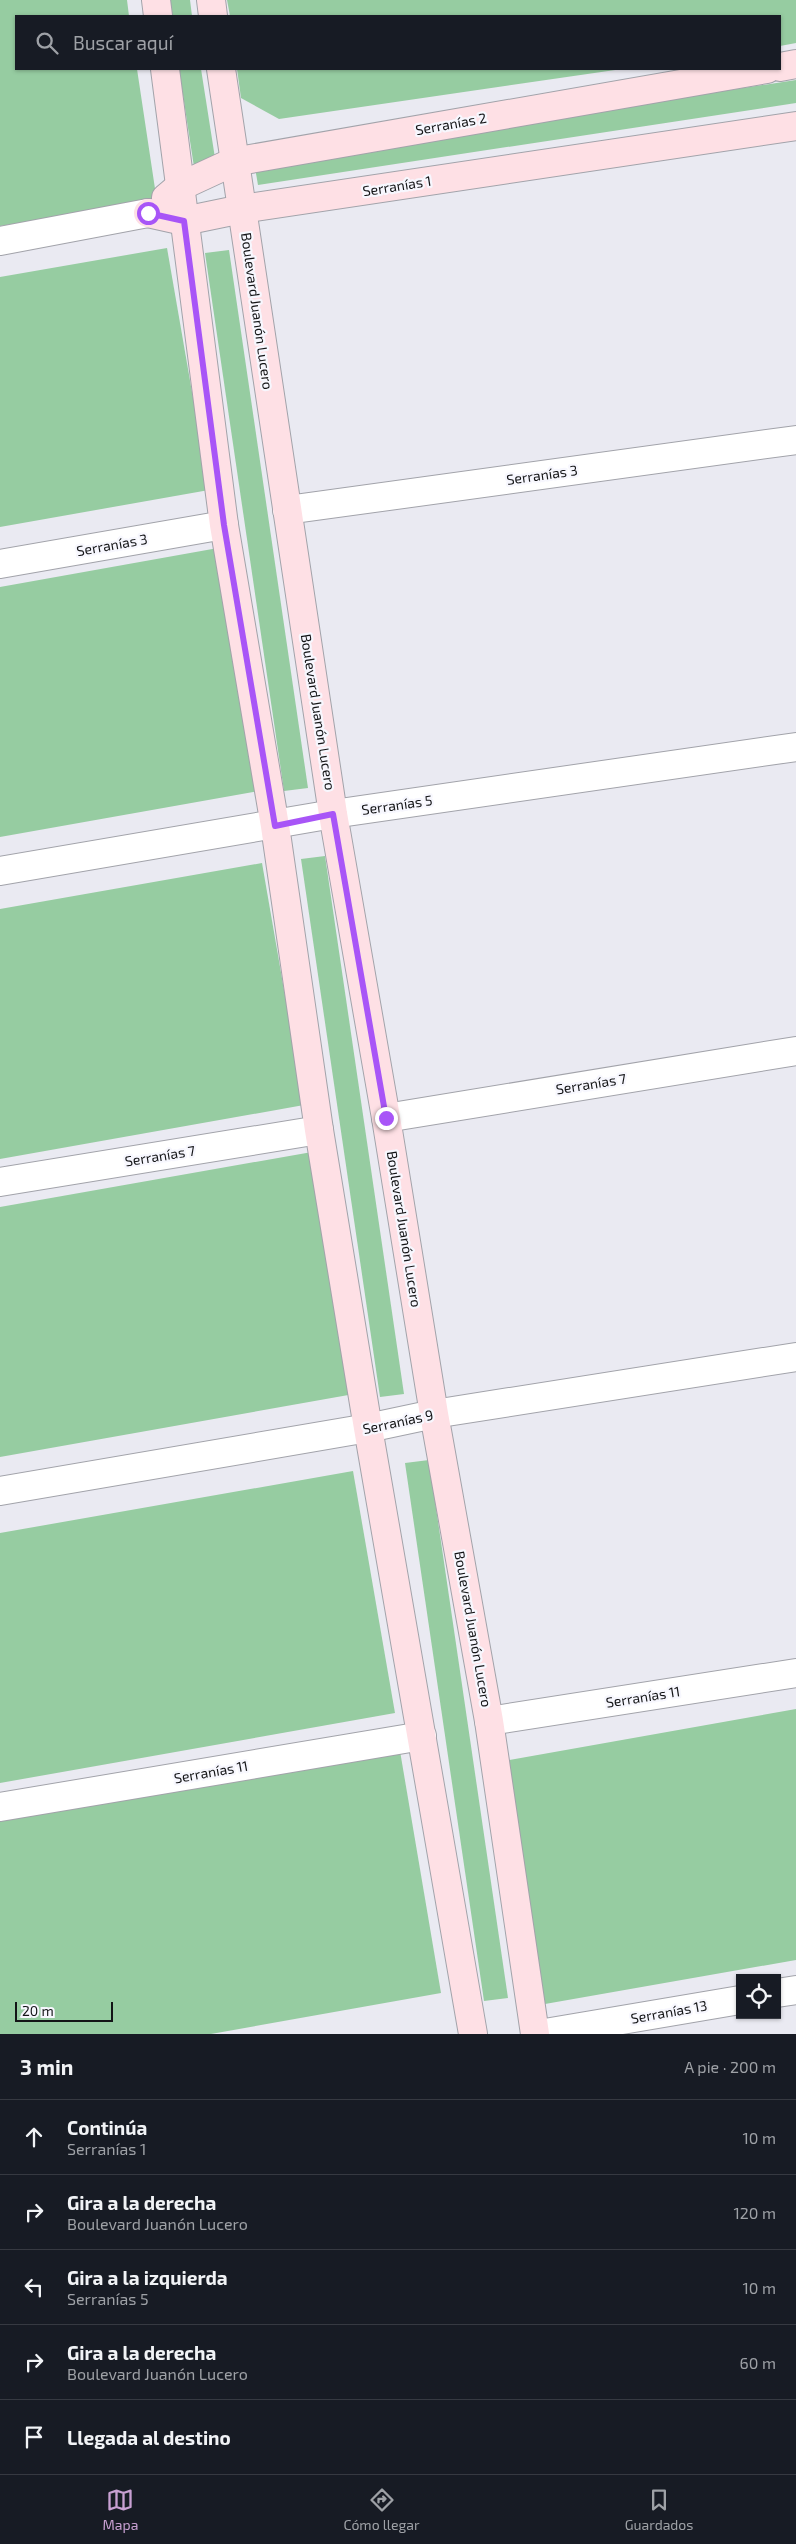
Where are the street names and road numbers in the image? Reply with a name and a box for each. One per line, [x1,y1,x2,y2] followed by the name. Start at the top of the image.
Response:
[414,109,488,138] street label: Serranías 2
[361,172,433,199] street label: Serranías 1
[238,231,277,390] street label: Boulevard Juanón Lucero
[505,461,579,488] street label: Serranías 3
[75,530,149,559] street label: Serranías 3
[298,632,339,791] street label: Boulevard Juanón Lucero
[360,791,433,818] street label: Serranías 5
[555,1070,627,1097] street label: Serranías 7
[124,1142,196,1169] street label: Serranías 7
[384,1149,425,1308] street label: Boulevard Juanón Lucero
[361,1406,435,1437] street label: Serranías 9
[451,1550,496,1708] street label: Boulevard Juanón Lucero
[605,1682,681,1711] street label: Serranías 11
[173,1757,249,1786] street label: Serranías 11
[629,1996,708,2027] street label: Serranías 13

